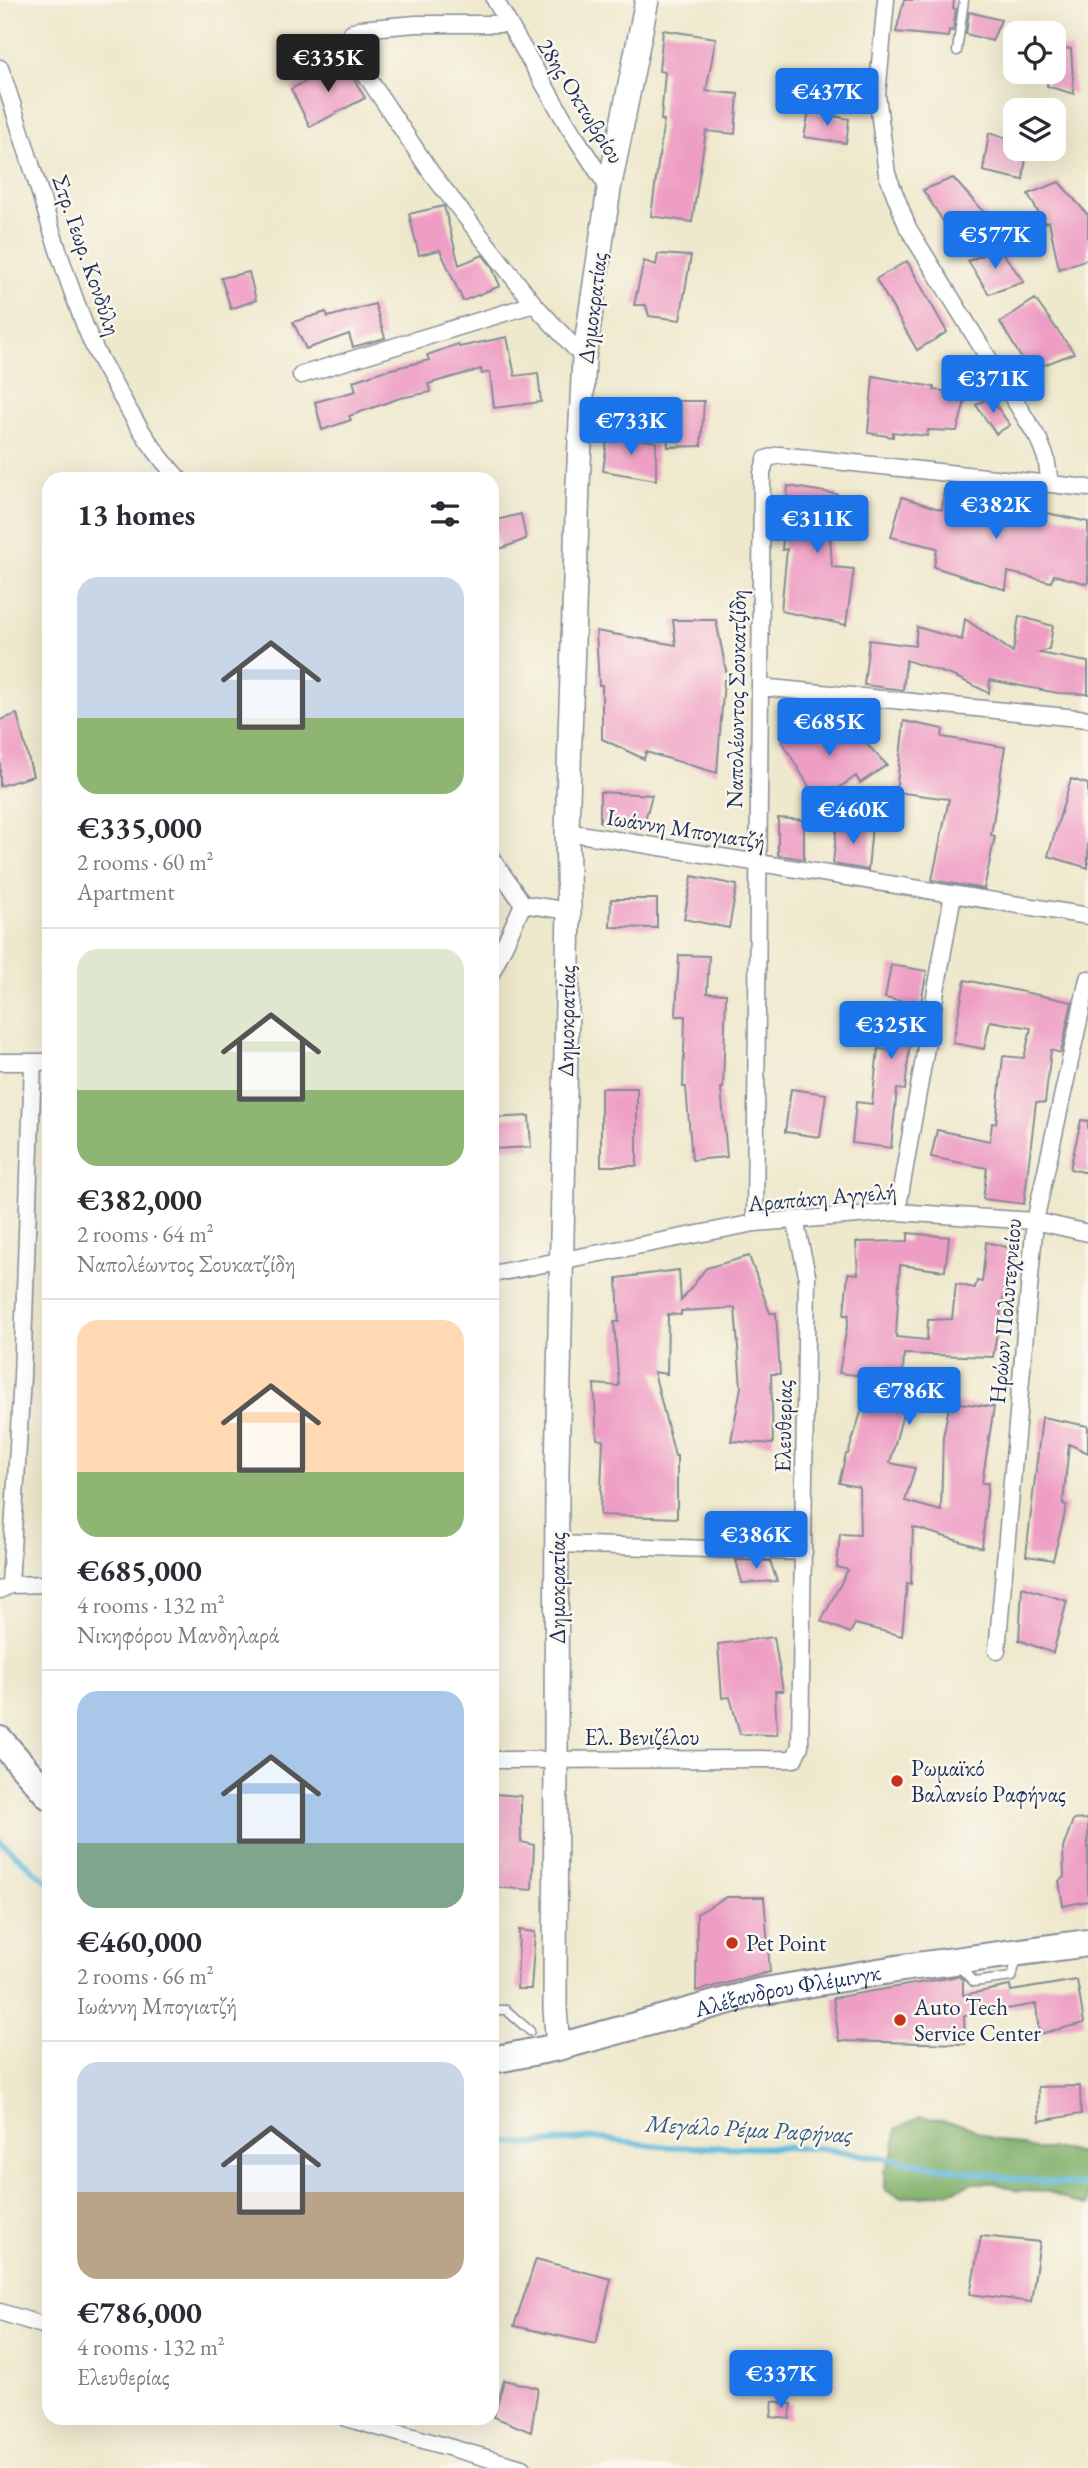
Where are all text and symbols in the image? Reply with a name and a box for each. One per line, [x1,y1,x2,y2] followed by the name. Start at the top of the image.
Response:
[1003,21,1066,161] map controls
[1003,21,1066,84] button: locate
[531,33,631,169] street label: 28ης Οκτωβρίου
[279,34,377,94] pin: €335K
[292,42,364,72] text: €335K
[778,68,876,128] pin: €437K
[791,76,863,106] text: €437K
[1003,98,1066,161] button: layers
[45,171,129,339] street label: Στρ. Γεωρ. Κονδύλη
[946,212,1044,271] pin: €577K
[959,219,1031,249] text: €577K
[570,251,614,365] street label: Δημοκρατίας
[944,356,1042,415] pin: €371K
[957,363,1029,393] text: €371K
[582,398,680,457] pin: €733K
[595,405,667,435] text: €733K
[947,482,1045,541] pin: €382K
[960,489,1032,519] text: €382K
[77,495,195,534] text: 13 homes
[426,495,464,533] icon: filters
[768,496,866,555] pin: €311K
[781,503,853,533] text: €311K
[719,589,753,809] street label: Ναπολέωντος Σουκατζίδη
[208,622,334,748] icon: home
[780,698,878,758] pin: €685K
[793,706,865,736] text: €685K
[804,786,902,846] pin: €460K
[817,794,889,824] text: €460K
[605,802,767,856] street label: Ιωάννη Μπογιατζή
[77,808,202,847] text: €335,000
[77,847,214,877] text: 2 rooms · 60 m²
[77,877,175,907] text: Apartment
[550,965,582,1077] street label: Δημοκρατίας
[208,994,334,1120] icon: home
[842,1002,940,1061] pin: €325K
[855,1009,927,1039] text: €325K
[745,1176,898,1219] street label: Αραπάκη Αγγελή
[77,1180,202,1219] text: €382,000
[982,1217,1028,1405] street label: Ηρώων Πολυτεχνείου
[77,1219,214,1249] text: 2 rooms · 64 m²
[77,1249,296,1279] text: Ναπολέωντος Σουκατζίδη
[208,1365,334,1491] icon: home
[860,1368,958,1427] pin: €786K
[873,1375,945,1405] text: €786K
[767,1379,799,1473] street label: Ελευθερίας
[707,1512,805,1571] pin: €386K
[720,1519,792,1549] text: €386K
[542,1532,572,1644] street label: Δημοκρατίας
[77,1551,202,1590] text: €685,000
[77,1590,225,1620] text: 4 rooms · 132 m²
[77,1620,279,1650] text: Νικηφόρου Μανδηλαρά
[585,1722,699,1752] street label: Ελ. Βενιζέλου
[208,1736,334,1862] icon: home
[911,1753,1066,1809] place label: Ρωμαϊκό Βαλανείο Ραφήνας
[889,1773,905,1789] marker: Ρωμαϊκό Βαλανείο Ραφήνας
[77,1922,202,1961] text: €460,000
[746,1928,827,1958] place label: Pet Point
[724,1935,740,1951] marker: Pet Point
[690,1957,883,2024] street label: Αλέξανδρου Φλέμινγκ
[77,1961,214,1991] text: 2 rooms · 66 m²
[77,1991,237,2021] text: Ιωάννη Μπογιατζή
[913,1992,1041,2048] place label: Auto Tech Service Center
[892,2012,908,2028] marker: Auto Tech Service Center
[208,2107,334,2233] icon: home
[643,2107,854,2149] water label: Μεγάλο Ρέμα Ραφήνας
[77,2293,202,2332] text: €786,000
[77,2332,225,2362] text: 4 rooms · 132 m²
[732,2350,830,2410] pin: €337K
[745,2358,817,2388] text: €337K
[77,2362,170,2392] text: Ελευθερίας

